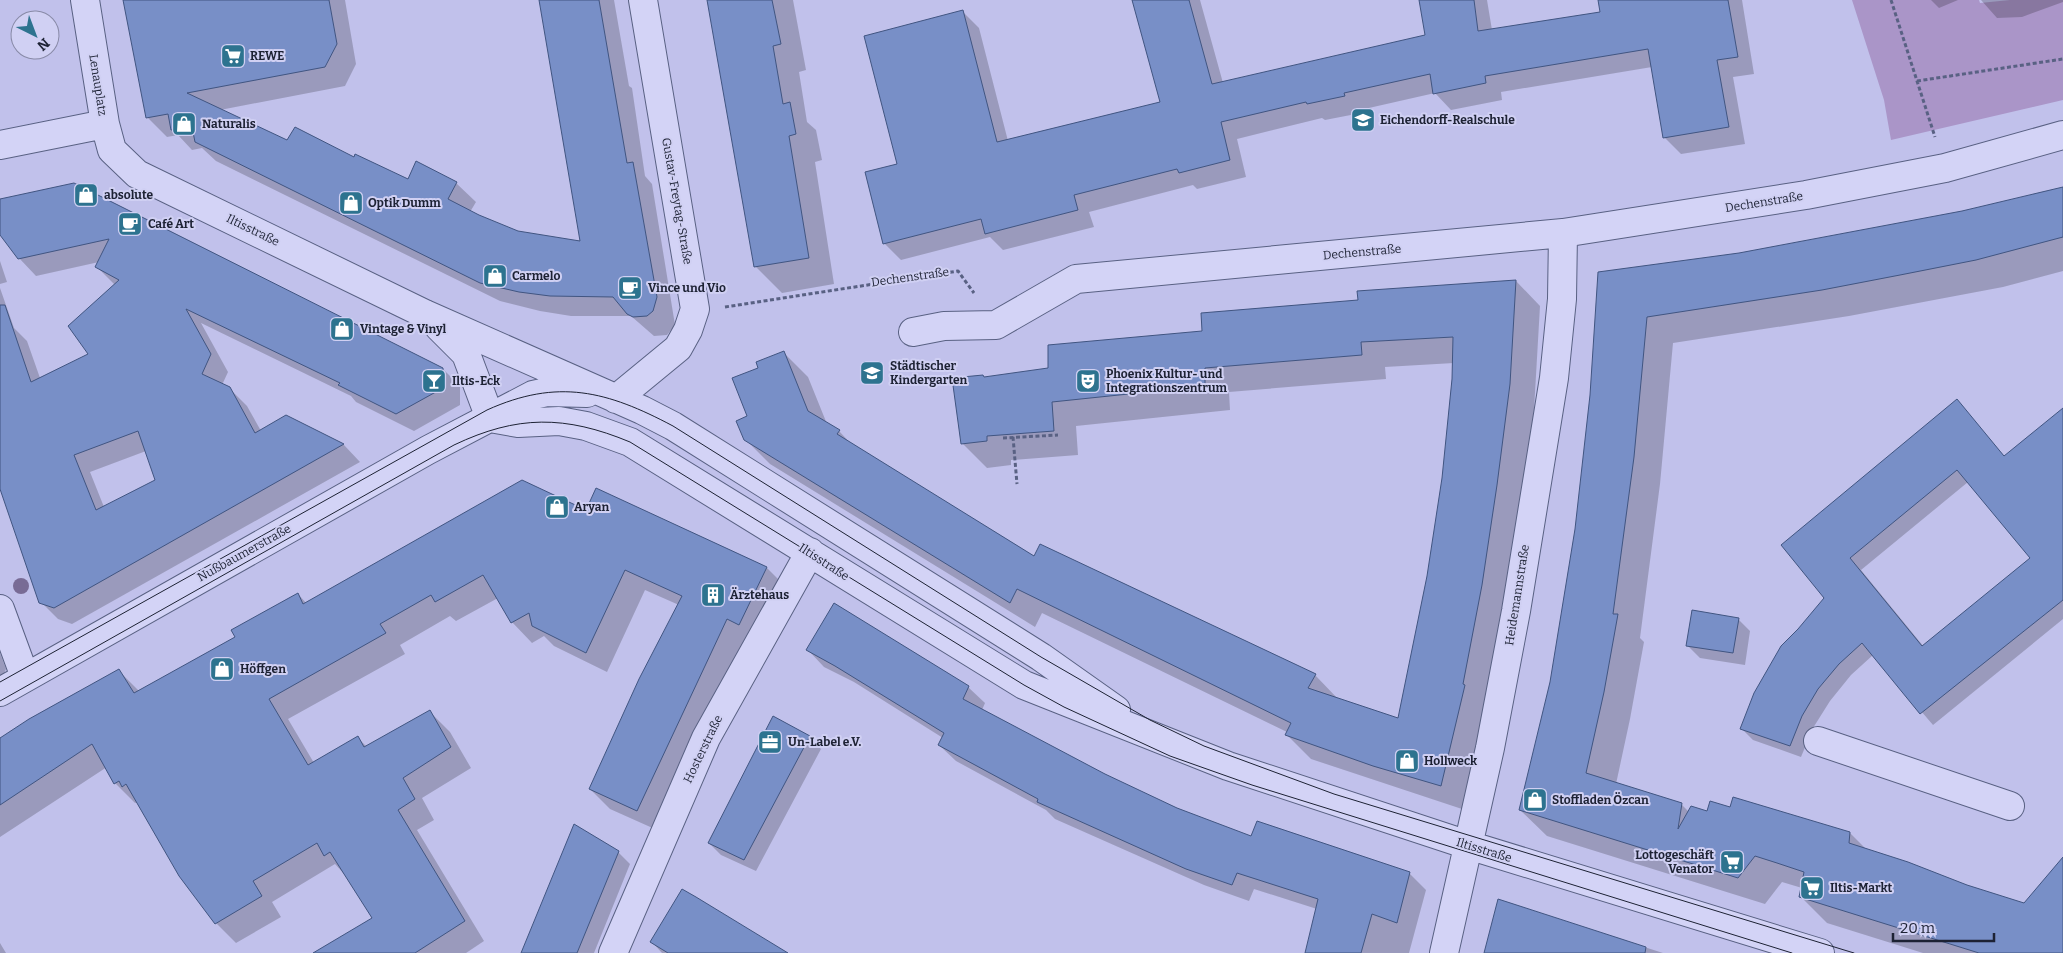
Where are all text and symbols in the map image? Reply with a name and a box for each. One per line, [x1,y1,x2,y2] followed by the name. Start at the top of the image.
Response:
[10,10,60,60] north arrow
[34,34,53,54] text: N
[220,43,246,69] supermarket icon: REWE
[250,49,284,63] place label: REWE
[86,53,110,117] street label: Lenauplatz
[1350,107,1376,133] school or university icon: Eichendorff-Realschule
[171,111,197,137] shop icon: Naturalis
[1380,113,1515,127] place label: Eichendorff-Realschule
[202,117,256,131] place label: Naturalis
[659,137,695,265] street label: Gustav-Freytag-Straße
[73,182,99,208] shop icon: absolute
[104,188,153,202] place label: absolute
[1724,189,1804,215] street label: Dechenstraße
[338,190,364,216] shop icon: Optik Dumm
[368,196,441,210] place label: Optik Dumm
[117,211,143,237] cafe icon: Café Art
[224,211,282,249] street label: Iltisstraße
[148,217,194,231] place label: Café Art
[1322,242,1402,262] street label: Dechenstraße
[482,263,508,289] shop icon: Carmelo
[870,265,950,289] street label: Dechenstraße
[512,269,560,283] place label: Carmelo
[617,275,643,301] cafe icon: Vince und Vio
[648,281,726,295] place label: Vince und Vio
[329,316,355,342] shop icon: Vintage & Vinyl
[360,322,447,336] place label: Vintage & Vinyl
[890,359,968,387] place label: Städtischer Kindergarten
[859,360,885,386] school or university icon: Städtischer Kindergarten
[1106,367,1227,395] place label: Phoenix Kultur- und Integrationszentrum
[421,368,447,394] bar icon: Iltis-Eck
[1075,368,1101,394] theatre icon: Phoenix Kultur- und Integrationszentrum
[452,374,501,388] place label: Iltis-Eck
[544,494,570,520] shop icon: Aryan
[574,500,609,514] place label: Aryan
[195,522,293,584] street label: Nußbaumerstraße
[796,541,852,583] street label: Iltisstraße
[1502,543,1532,647] street label: Heidemannstraße
[700,582,726,608] building icon: Ärztehaus
[730,587,789,602] place label: Ärztehaus
[209,656,235,682] shop icon: Höffgen
[240,662,286,676] place label: Höffgen
[681,713,725,785] street label: Hosterstraße
[757,729,783,755] office icon: Un-Label e.V.
[788,735,862,749] place label: Un-Label e.V.
[1394,748,1420,774] shop icon: Hollweck
[1424,754,1478,768] place label: Hollweck
[1522,787,1548,813] shop icon: Stoffladen Özcan
[1552,792,1649,807] place label: Stoffladen Özcan
[1455,835,1513,865] street label: Iltisstraße
[1635,848,1714,876] place label: Lottogeschäft Venator
[1719,849,1745,875] supermarket icon: Lottogeschäft Venator
[1799,875,1825,901] supermarket icon: Iltis-Markt
[1830,881,1892,895] place label: Iltis-Markt
[1893,910,1994,942] scale bar
[1900,919,1936,937] text: 20 m

